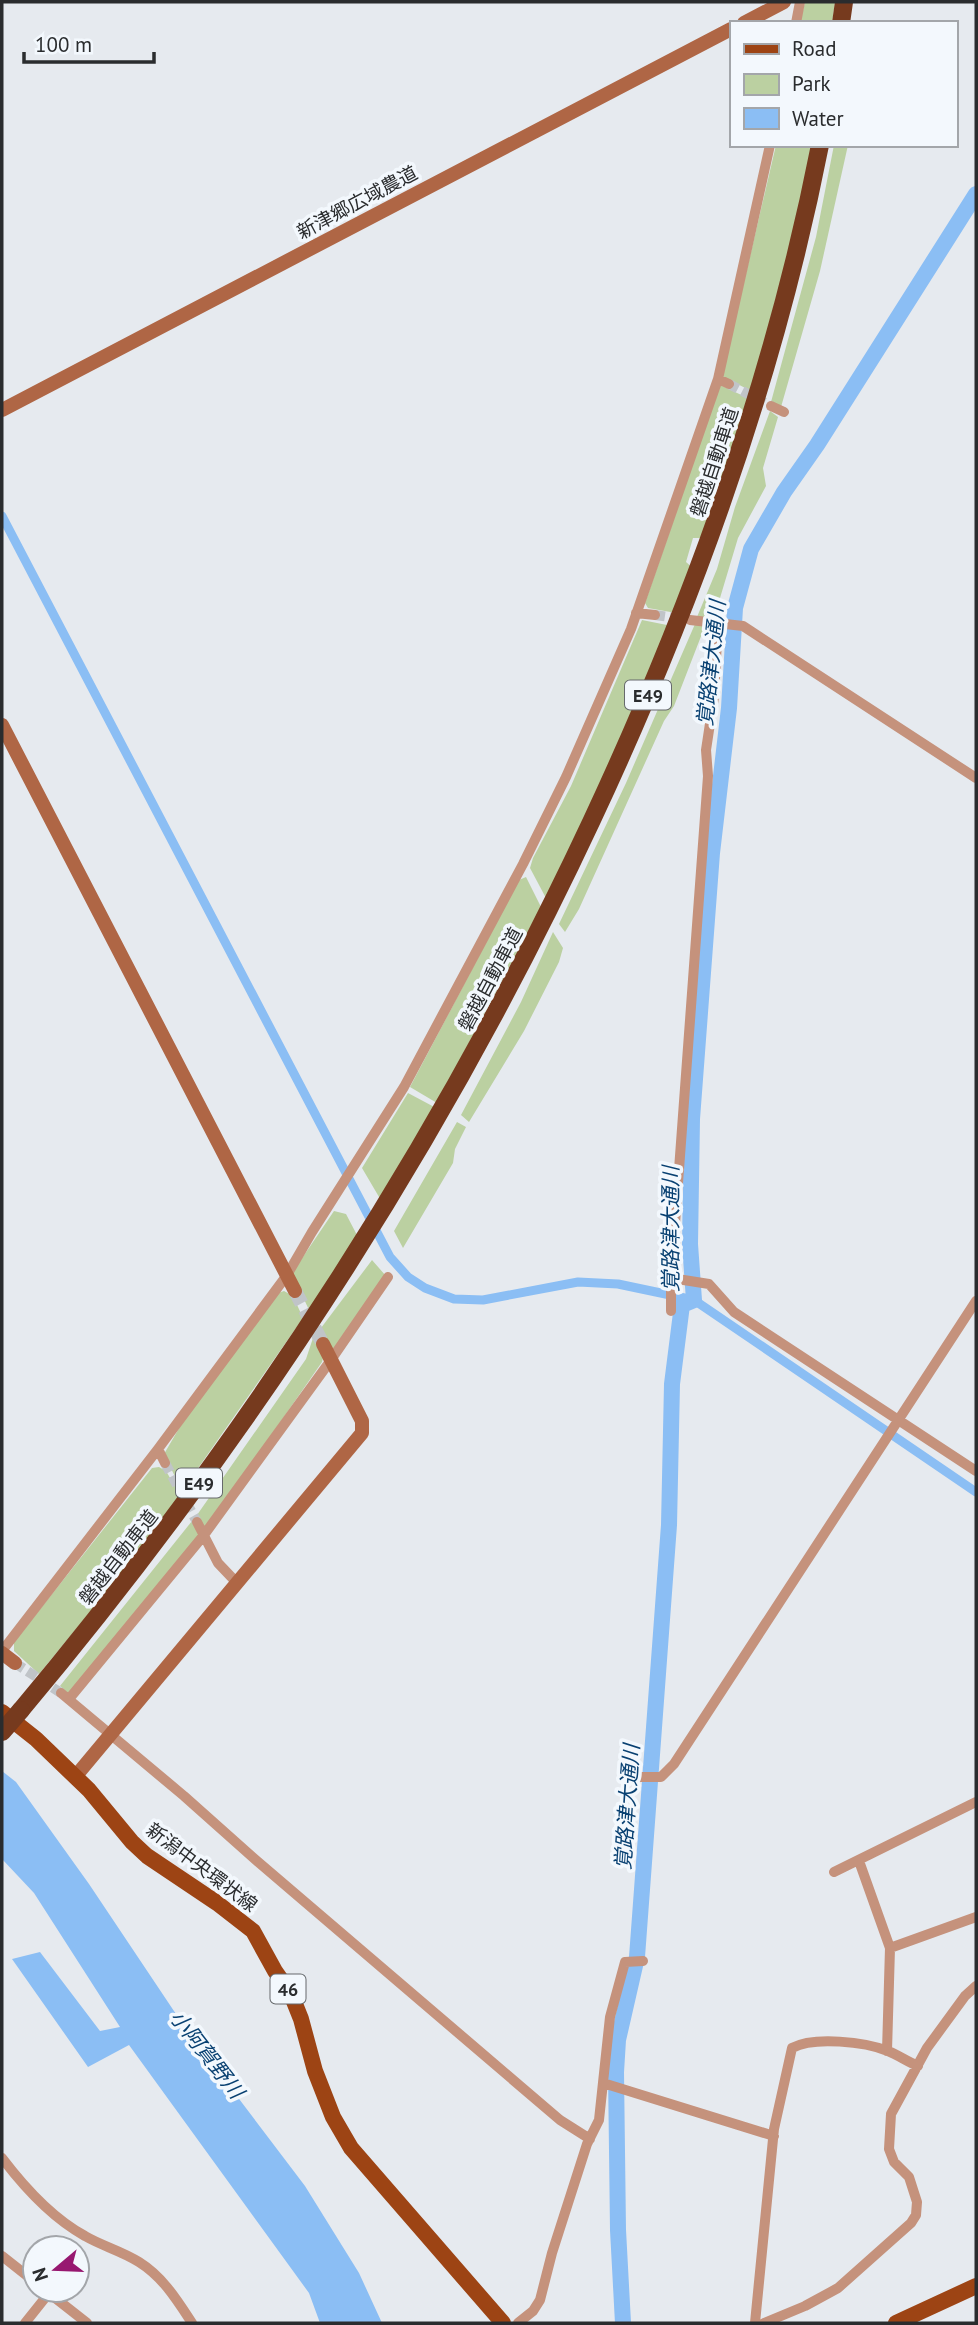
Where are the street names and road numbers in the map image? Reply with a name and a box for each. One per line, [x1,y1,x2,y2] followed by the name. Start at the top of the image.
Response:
[293,160,421,244] street label: 新津郷広域農道
[685,404,743,520] street label: 磐越自動車道
[625,680,671,710] road number: E49
[453,923,527,1035] street label: 磐越自動車道
[176,1468,222,1498] road number: E49
[73,1505,163,1609] street label: 磐越自動車道
[142,1817,262,1917] street label: 新潟中央環状線
[270,1975,306,2004] road number: 46

